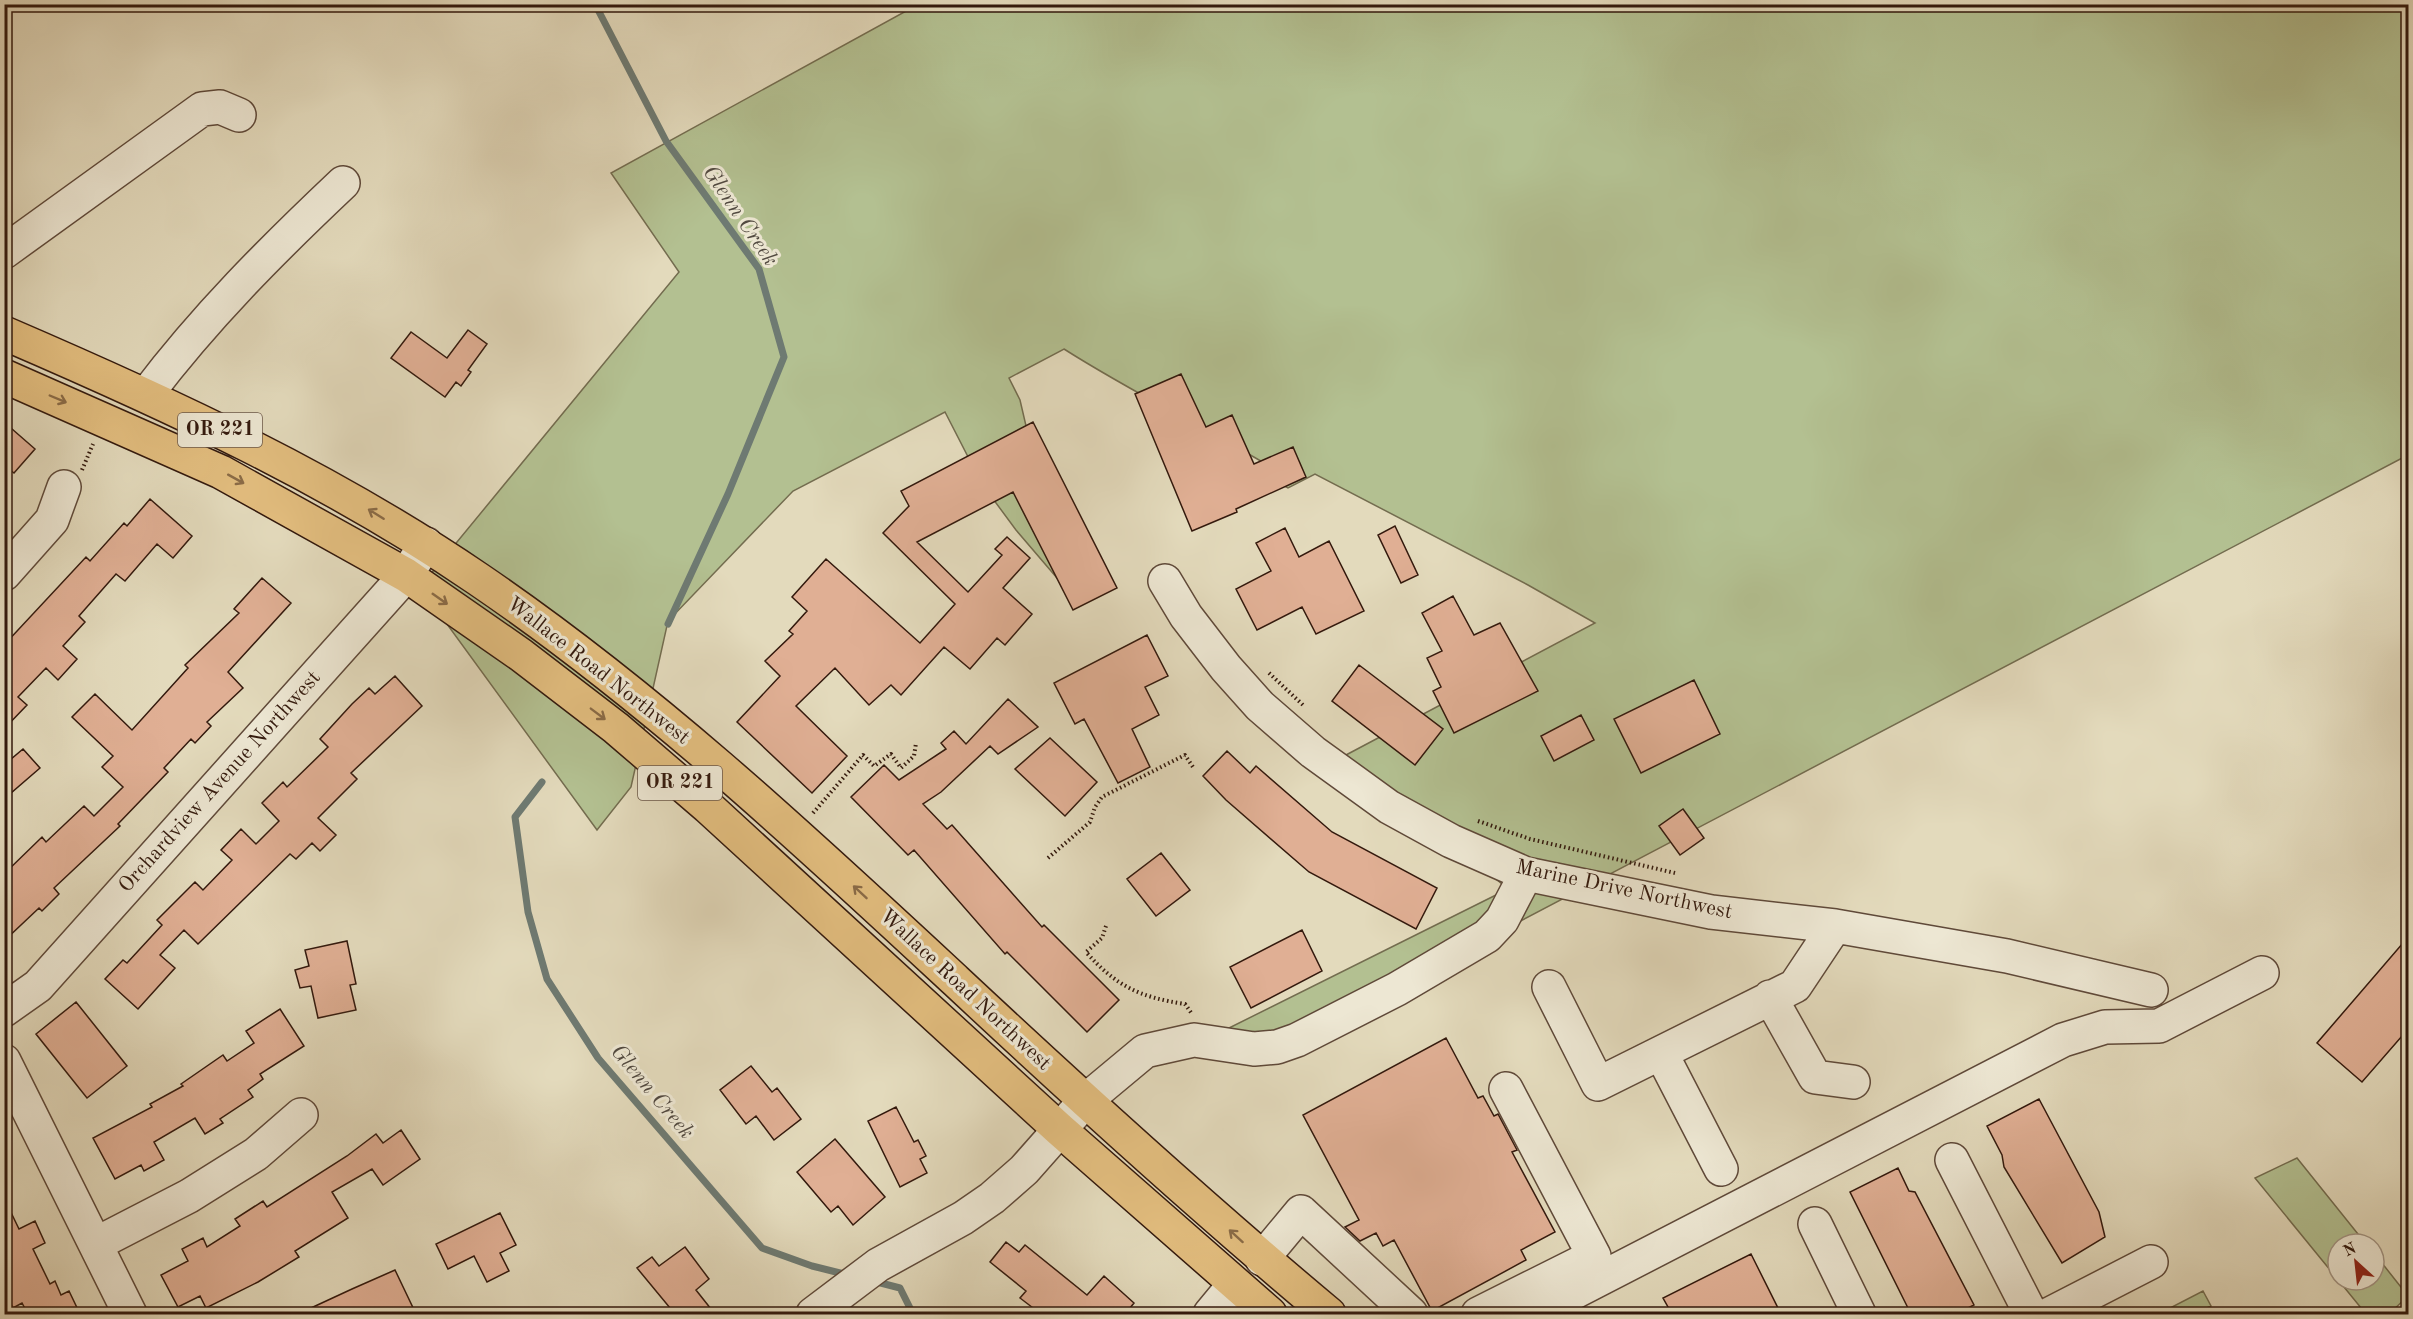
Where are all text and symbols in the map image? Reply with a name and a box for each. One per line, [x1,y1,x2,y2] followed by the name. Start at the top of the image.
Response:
[698,162,782,270] water label: Glenn Creek
[49,393,67,405] one-way arrow
[178,413,262,447] road number: OR 221
[227,474,244,486] one-way arrow
[368,507,385,519] one-way arrow
[431,593,448,605] one-way arrow
[503,593,693,749] street label: Wallace Road Northwest
[115,667,325,897] street label: Orchardview Avenue Northwest
[589,707,605,720] one-way arrow
[638,766,722,800] road number: OR 221
[1514,857,1734,923] street label: Marine Drive Northwest
[852,885,867,899] one-way arrow
[875,905,1055,1075] street label: Wallace Road Northwest
[606,1040,698,1144] water label: Glenn Creek
[1229,1229,1244,1243] one-way arrow
[2326,1232,2386,1292] north arrow
[2341,1240,2360,1260] text: N

